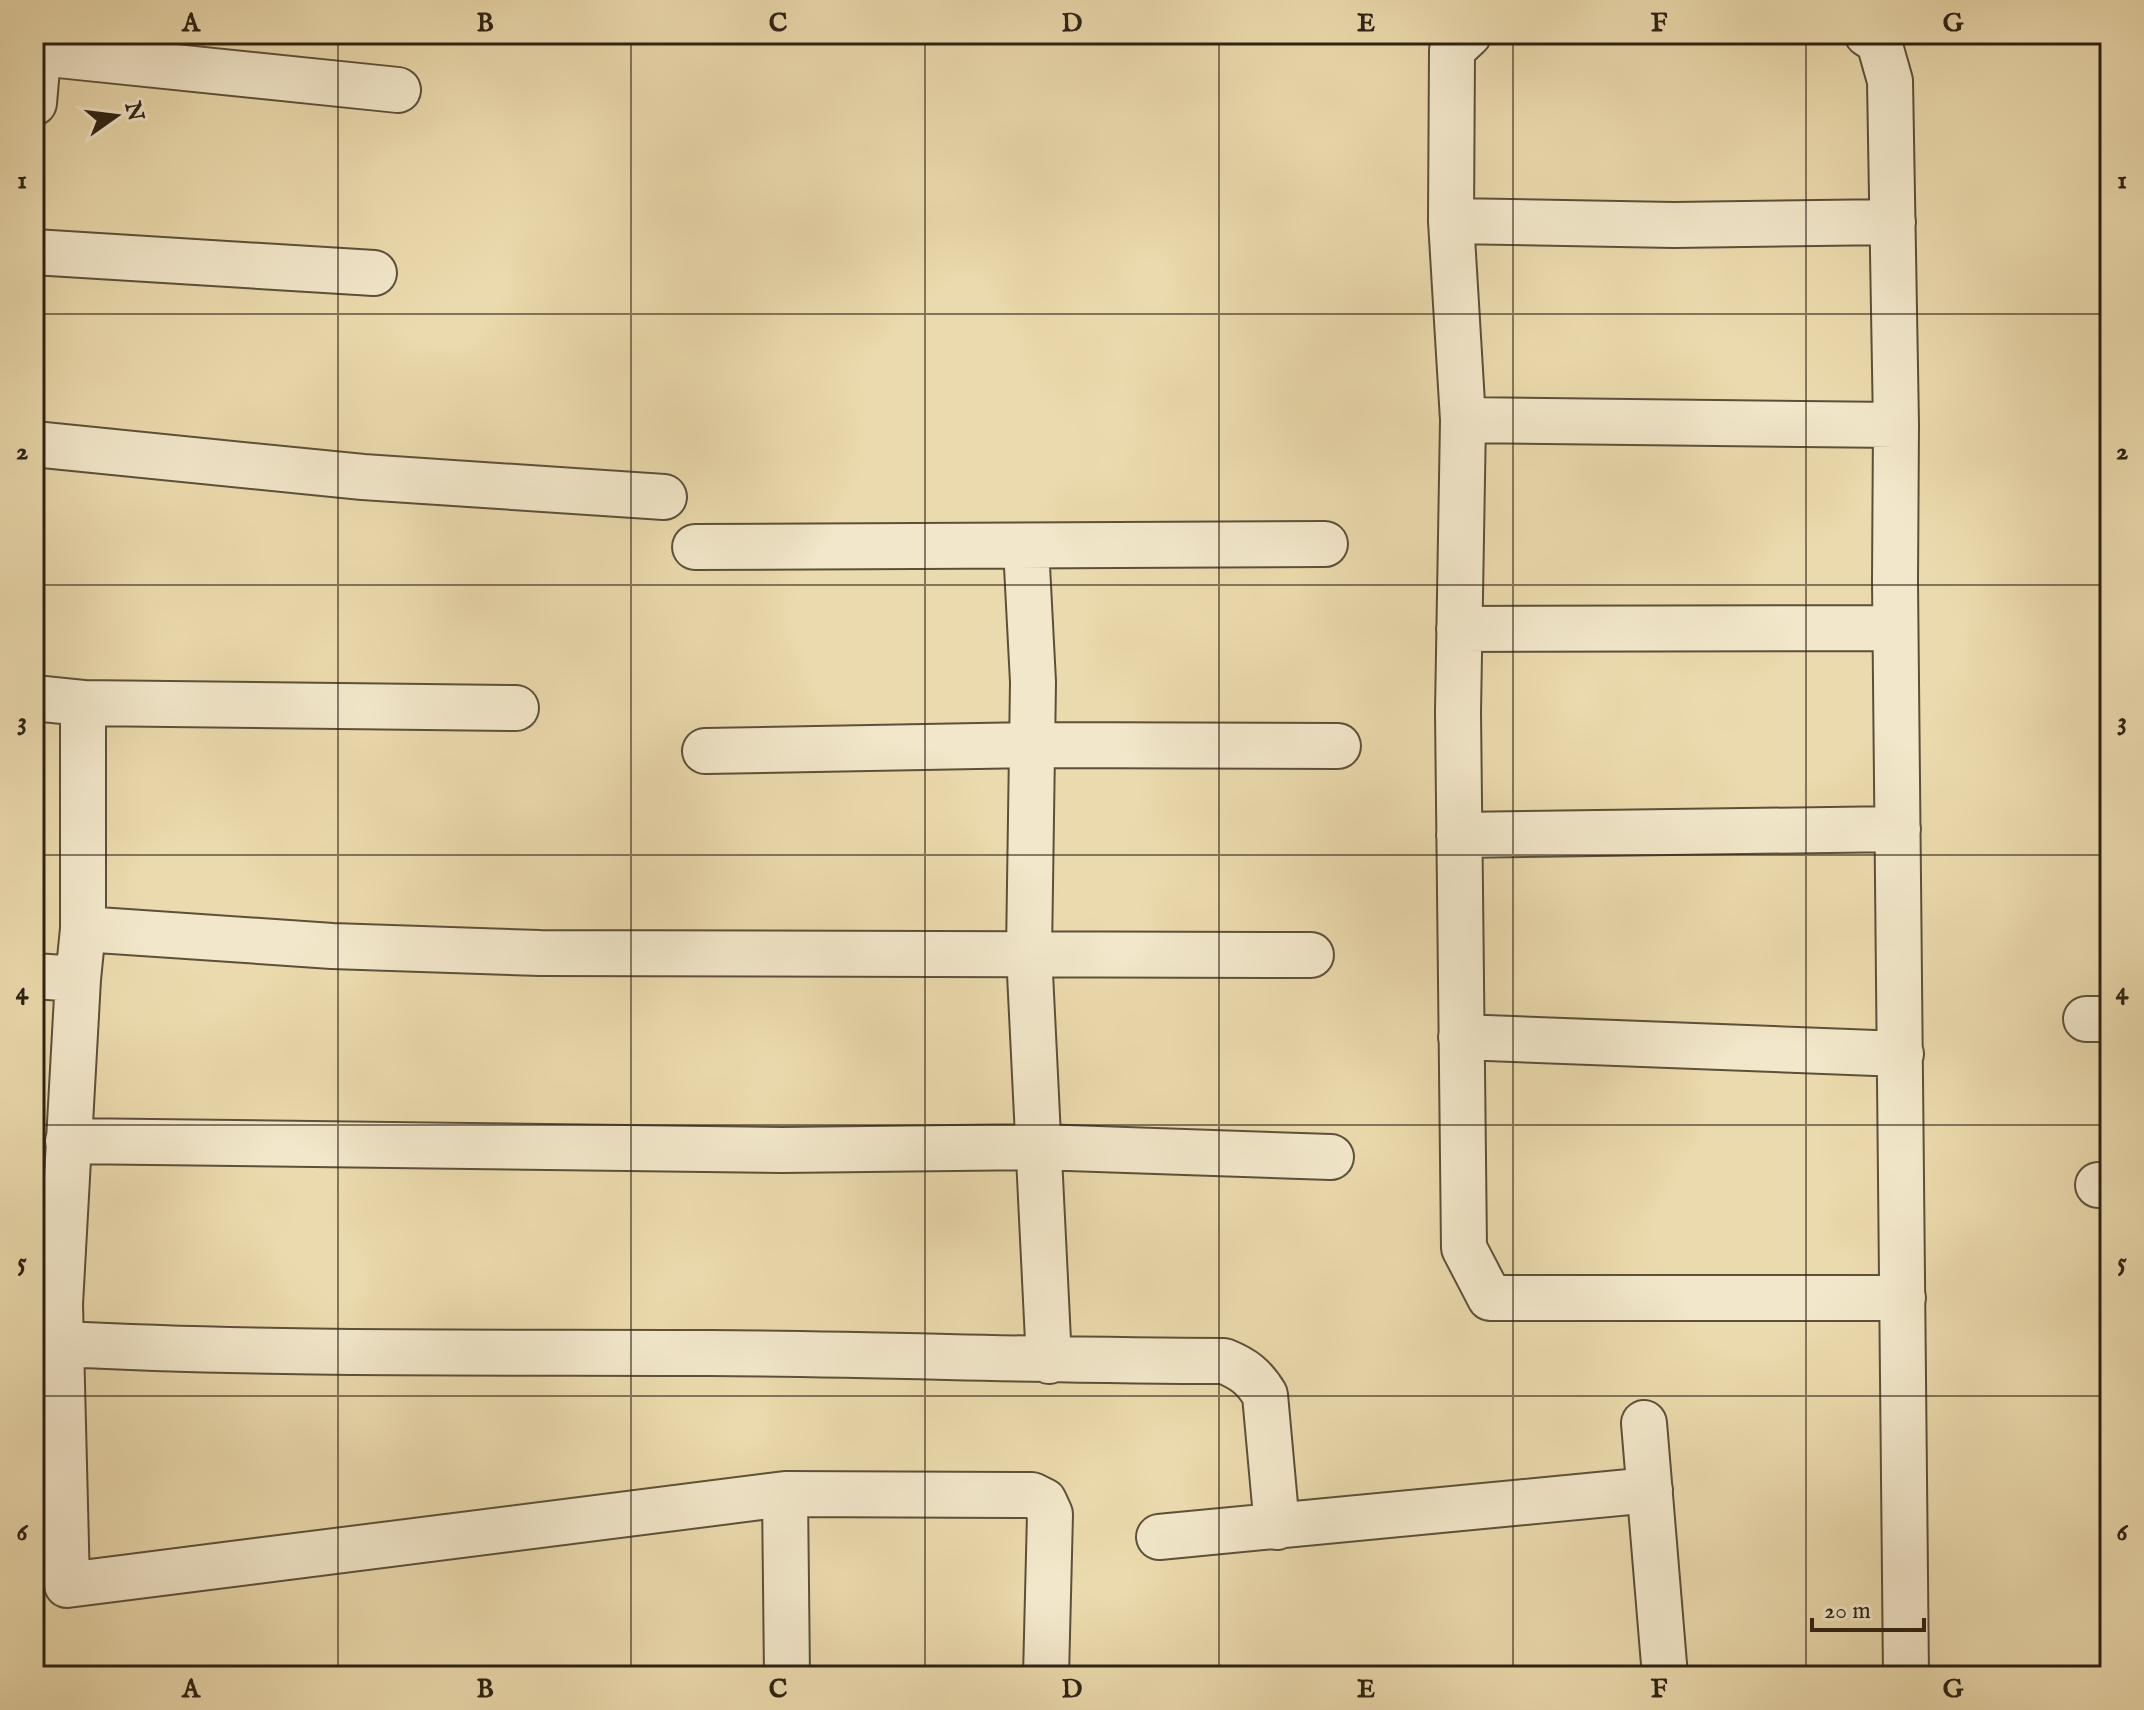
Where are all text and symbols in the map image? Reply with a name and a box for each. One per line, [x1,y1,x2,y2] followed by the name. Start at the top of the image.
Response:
[181,7,201,40] text: A
[476,7,494,40] text: B
[769,7,788,40] text: C
[1062,7,1083,40] text: D
[1357,7,1375,40] text: E
[1651,7,1668,40] text: F
[1943,7,1964,40] text: G
[76,76,156,156] north arrow
[117,98,149,124] text: N
[17,164,27,197] text: 1
[2117,164,2127,197] text: 1
[16,435,28,468] text: 2
[2116,435,2128,468] text: 2
[17,705,27,738] text: 3
[2117,705,2127,738] text: 3
[16,975,30,1008] text: 4
[2116,975,2130,1008] text: 4
[17,1246,27,1279] text: 5
[2117,1246,2127,1279] text: 5
[17,1516,29,1549] text: 6
[2117,1516,2129,1549] text: 6
[1812,1582,1924,1632] scale bar
[1824,1596,1871,1627] text: 20 m
[181,1673,201,1706] text: A
[476,1673,494,1706] text: B
[769,1673,788,1706] text: C
[1062,1673,1083,1706] text: D
[1357,1673,1375,1706] text: E
[1651,1673,1668,1706] text: F
[1943,1673,1964,1706] text: G

